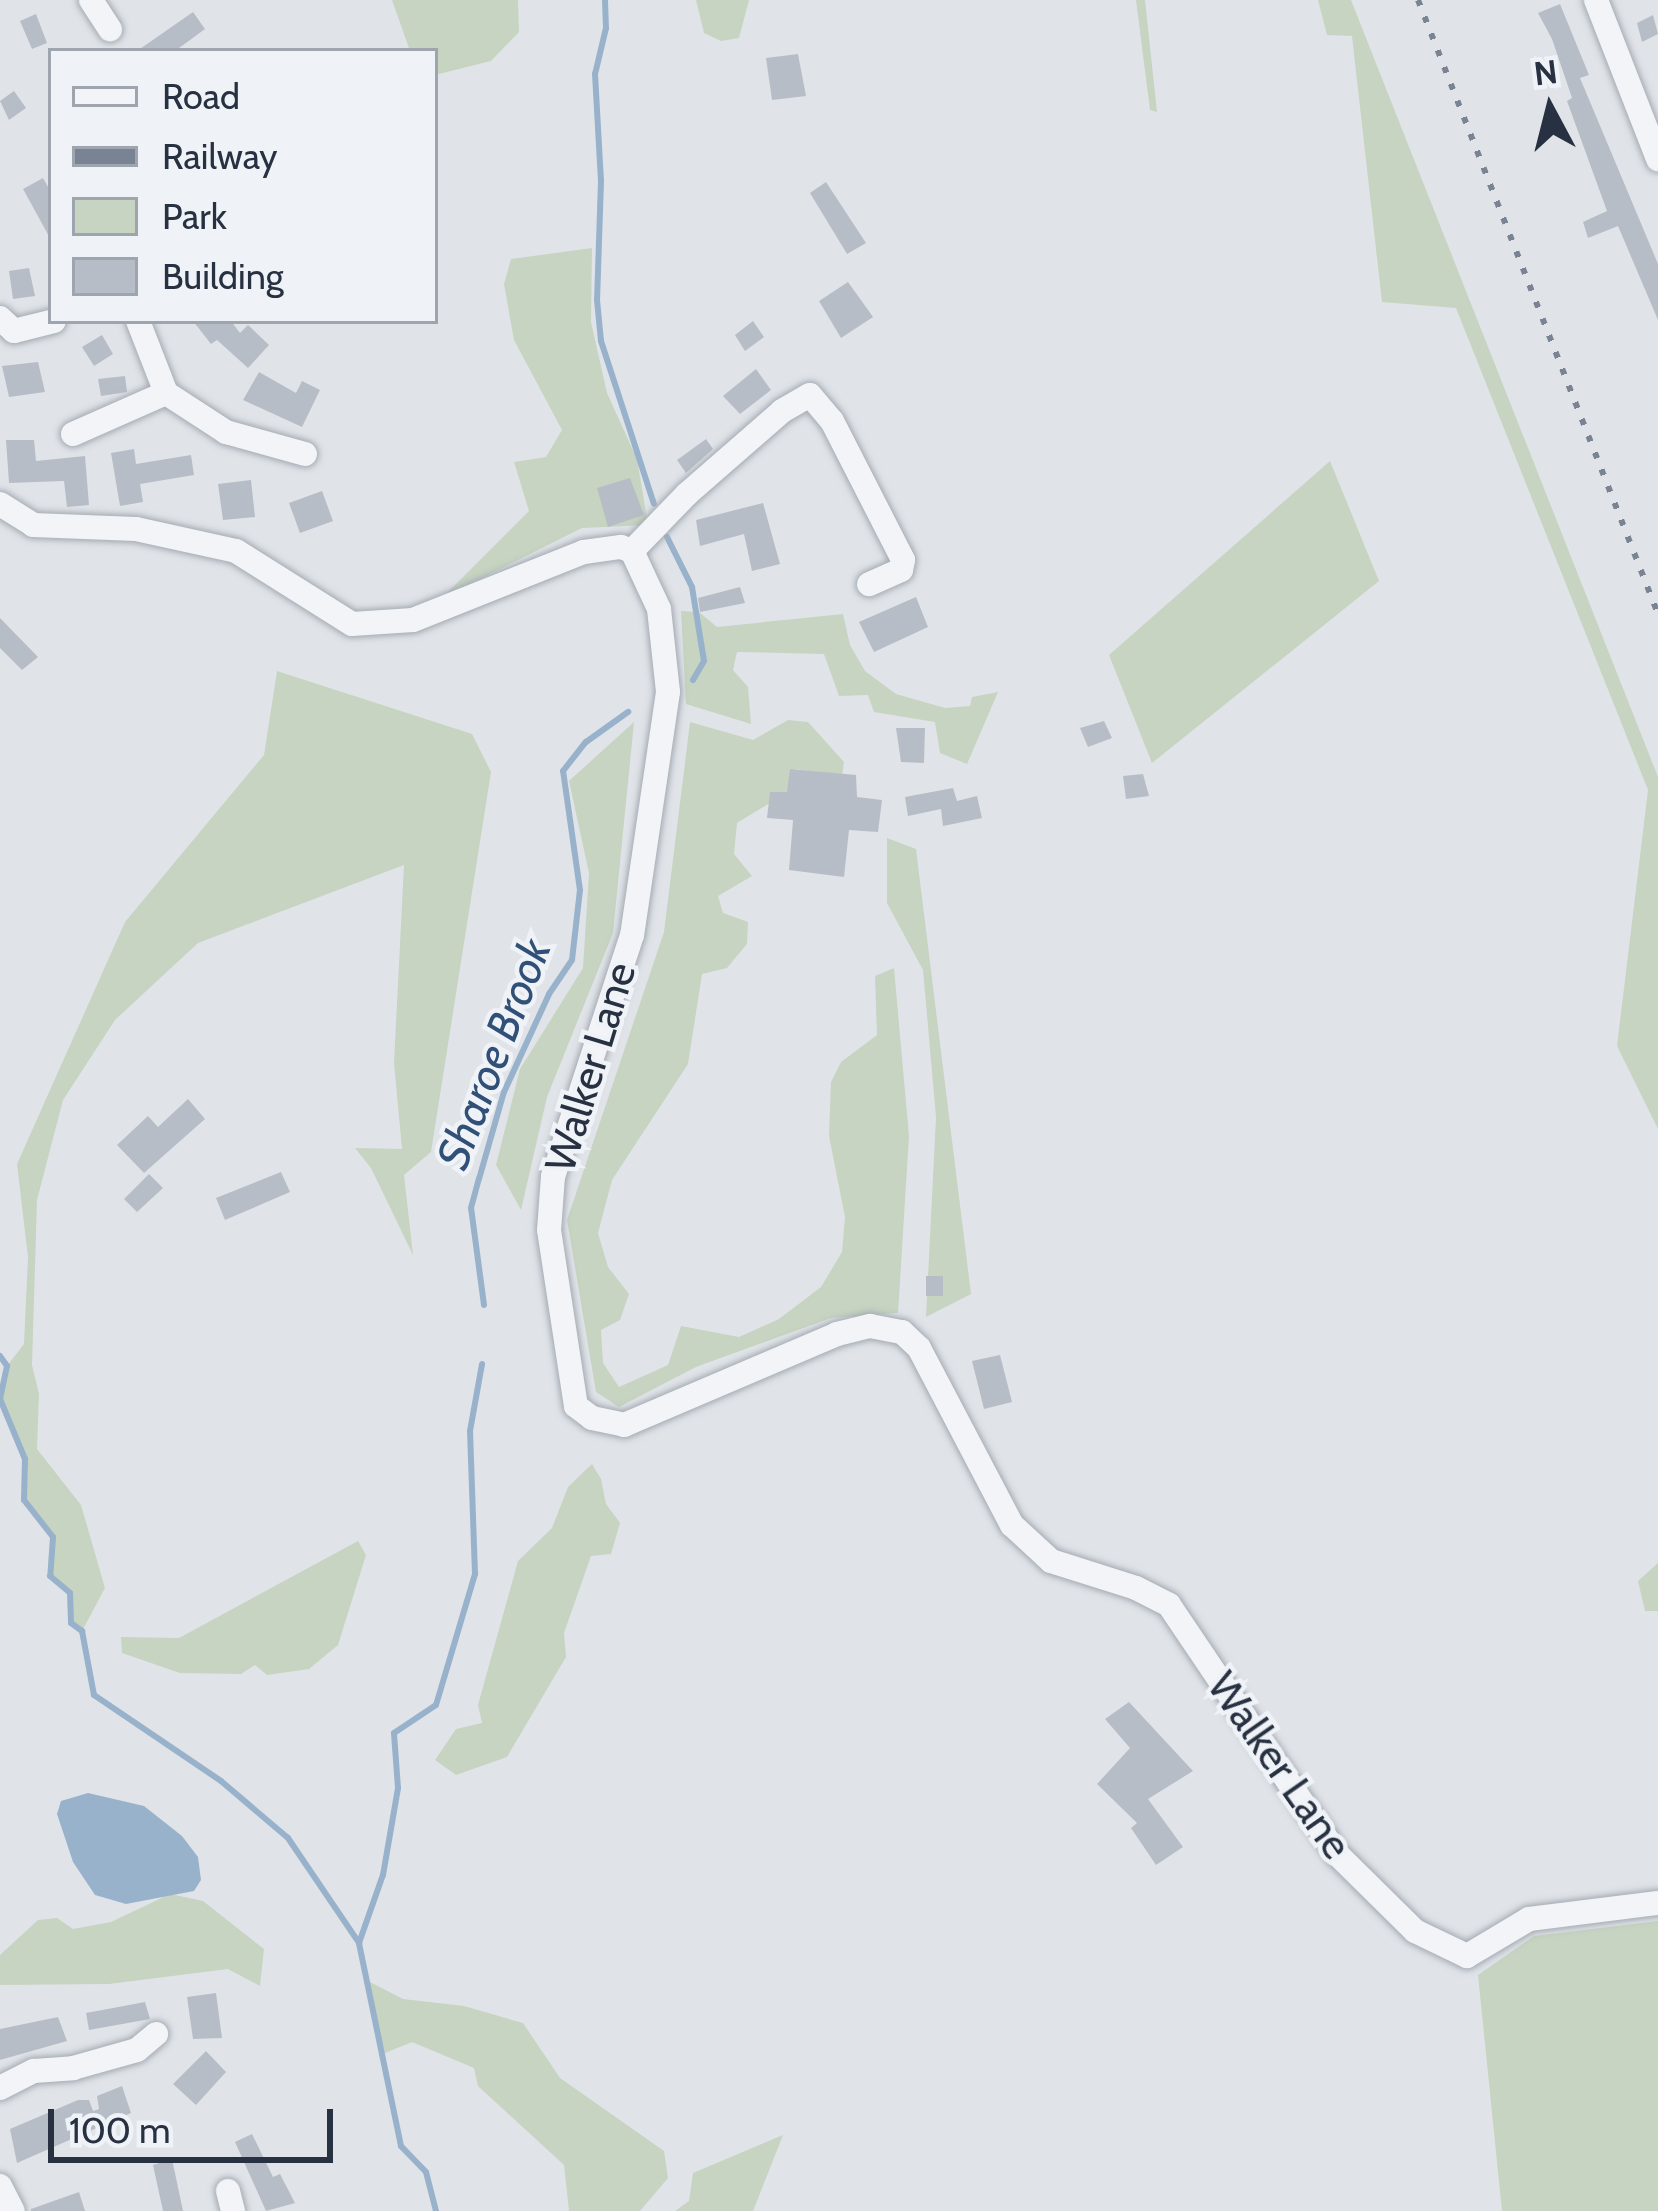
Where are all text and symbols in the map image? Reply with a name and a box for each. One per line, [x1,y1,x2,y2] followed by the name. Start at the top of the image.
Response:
[48,48,438,324] legend
[1490,48,1610,168] north arrow
[1532,51,1560,94] text: N
[162,74,240,118] text: Road
[162,134,277,178] text: Railway
[162,194,227,238] text: Park
[162,254,284,298] text: Building
[425,931,563,1177] water label: Sharoe Brook
[534,956,646,1178] street label: Walker Lane
[1197,1662,1363,1868] street label: Walker Lane
[54,2085,339,2159] scale bar
[69,2108,171,2152] text: 100 m

